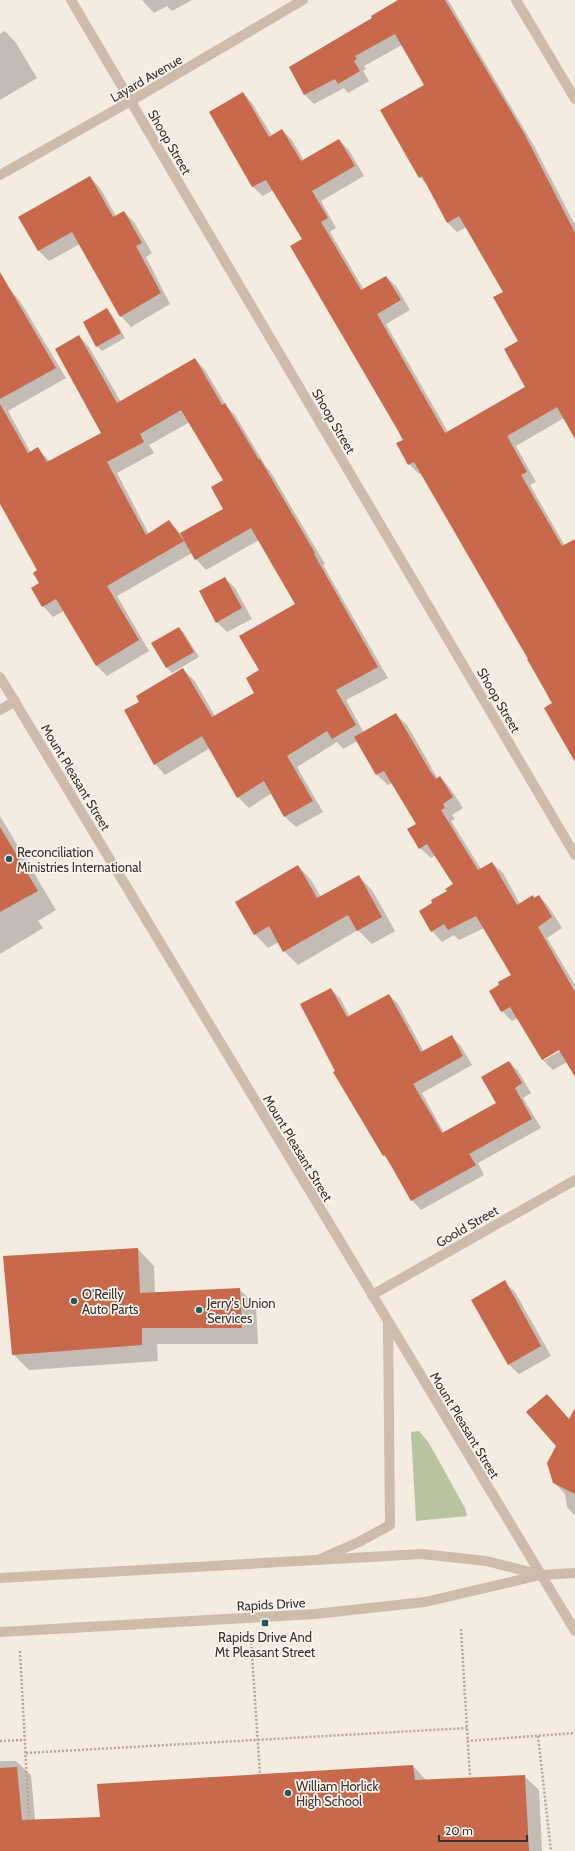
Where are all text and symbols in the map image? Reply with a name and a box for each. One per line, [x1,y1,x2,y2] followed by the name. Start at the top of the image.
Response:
[107,51,185,105] street label: Layard Avenue
[145,107,195,178] street label: Shoop Street
[309,386,359,457] street label: Shoop Street
[474,665,524,736] street label: Shoop Street
[38,721,114,834] street label: Mount Pleasant Street
[17,844,142,875] place label: Reconciliation Ministries International
[4,854,14,864] marker: Reconciliation Ministries International
[260,1092,336,1205] street label: Mount Pleasant Street
[433,1201,502,1250] street label: Goold Street
[82,1286,139,1317] place label: O'Reilly Auto Parts
[206,1295,276,1326] place label: Jerry's Union Services
[69,1296,79,1306] marker: O'Reilly Auto Parts
[194,1305,204,1315] marker: Jerry's Union Services
[427,1369,503,1482] street label: Mount Pleasant Street
[236,1594,306,1614] street label: Rapids Drive
[260,1618,270,1628] marker: Rapids Drive And Mt Pleasant Street
[215,1629,316,1660] place label: Rapids Drive And Mt Pleasant Street
[296,1778,378,1809] place label: William Horlick High School
[283,1788,293,1798] marker: William Horlick High School
[439,1817,527,1843] scale bar
[445,1823,473,1838] text: 20 m

